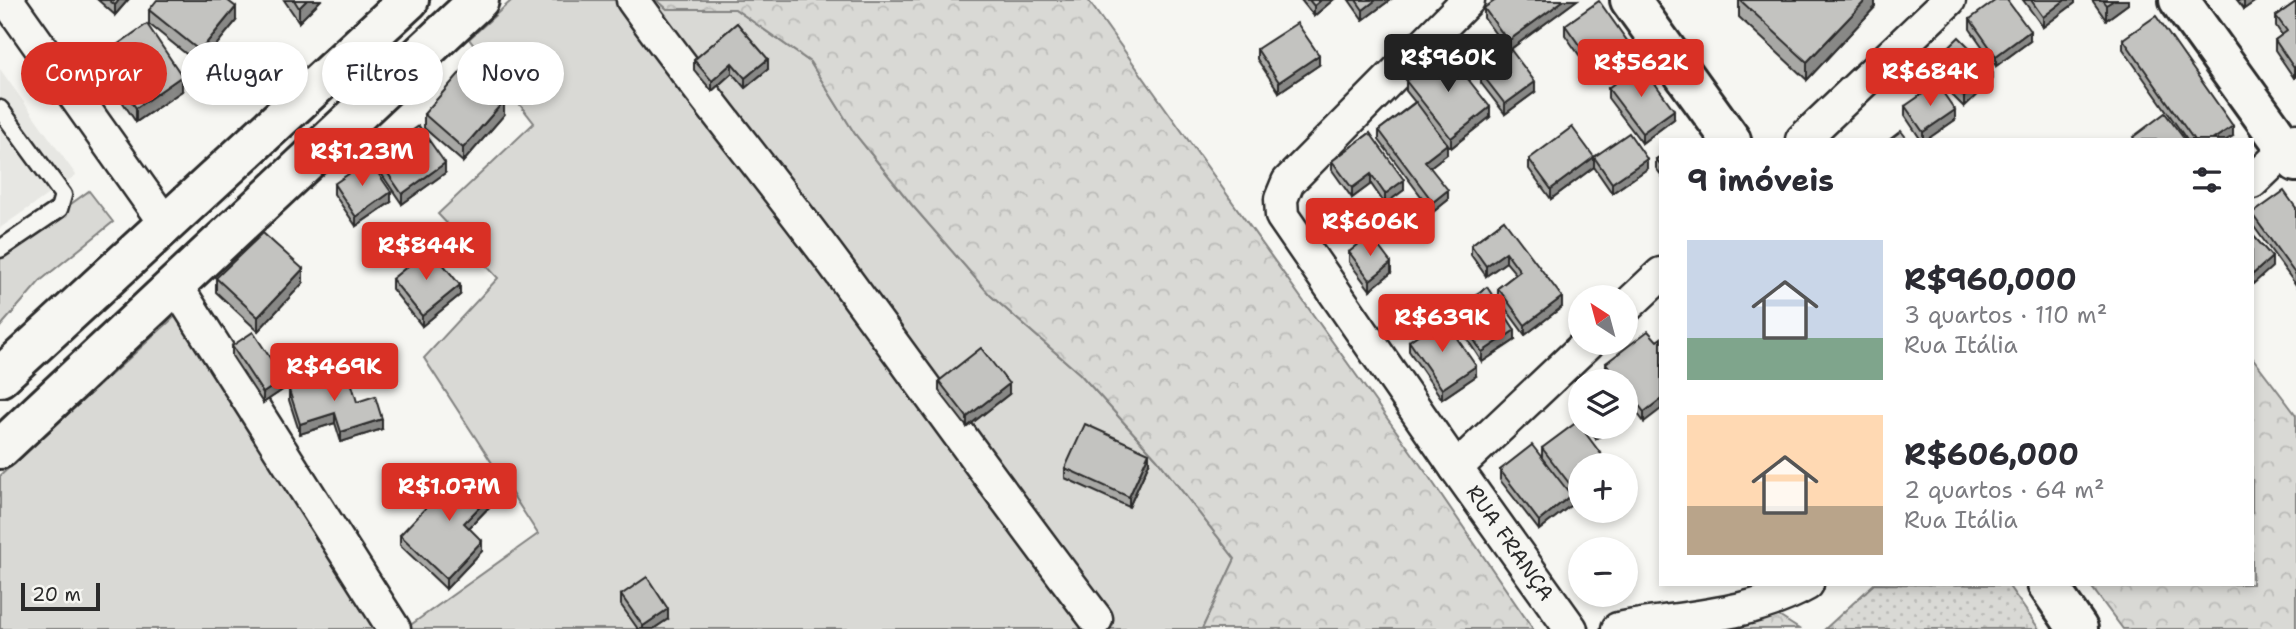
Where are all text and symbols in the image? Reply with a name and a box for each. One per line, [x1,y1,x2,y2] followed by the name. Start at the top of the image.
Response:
[1391,34,1505,94] pin: R$960K
[1584,40,1698,99] pin: R$562K
[21,42,167,105] chip: Comprar
[181,42,308,105] chip: Alugar
[322,42,443,105] chip: Filtros
[457,42,564,105] chip: Novo
[1400,42,1496,72] text: R$960K
[1594,47,1688,77] text: R$562K
[1873,48,1987,108] pin: R$684K
[1882,56,1978,86] text: R$684K
[297,128,427,188] pin: R$1.23M
[310,136,414,166] text: R$1.23M
[1687,160,1834,201] text: 9 imóveis
[2188,161,2226,199] icon: filters
[1313,198,1427,258] pin: R$606K
[1322,206,1418,236] text: R$606K
[369,222,483,282] pin: R$844K
[378,230,474,260] text: R$844K
[1904,259,2077,300] text: R$960,000
[1743,268,1827,352] icon: home
[1568,285,1638,355] north arrow
[1568,285,1638,607] map controls
[1385,294,1499,354] pin: R$639K
[1904,300,2107,330] text: 3 quartos · 110 m²
[1394,302,1490,332] text: R$639K
[1904,330,2018,360] text: Rua Itália
[277,344,391,403] pin: R$469K
[286,351,382,381] text: R$469K
[1568,369,1638,439] button: layers
[1904,434,2079,475] text: R$606,000
[1743,443,1827,527] icon: home
[1568,453,1638,523] button: +
[384,463,514,523] pin: R$1.07M
[398,471,500,501] text: R$1.07M
[1904,475,2105,505] text: 2 quartos · 64 m²
[1460,480,1560,606] street label: RUA FRANÇA
[1904,505,2018,535] text: Rua Itália
[1568,537,1638,607] button: −
[21,580,100,612] scale bar
[32,582,81,607] text: 20 m

